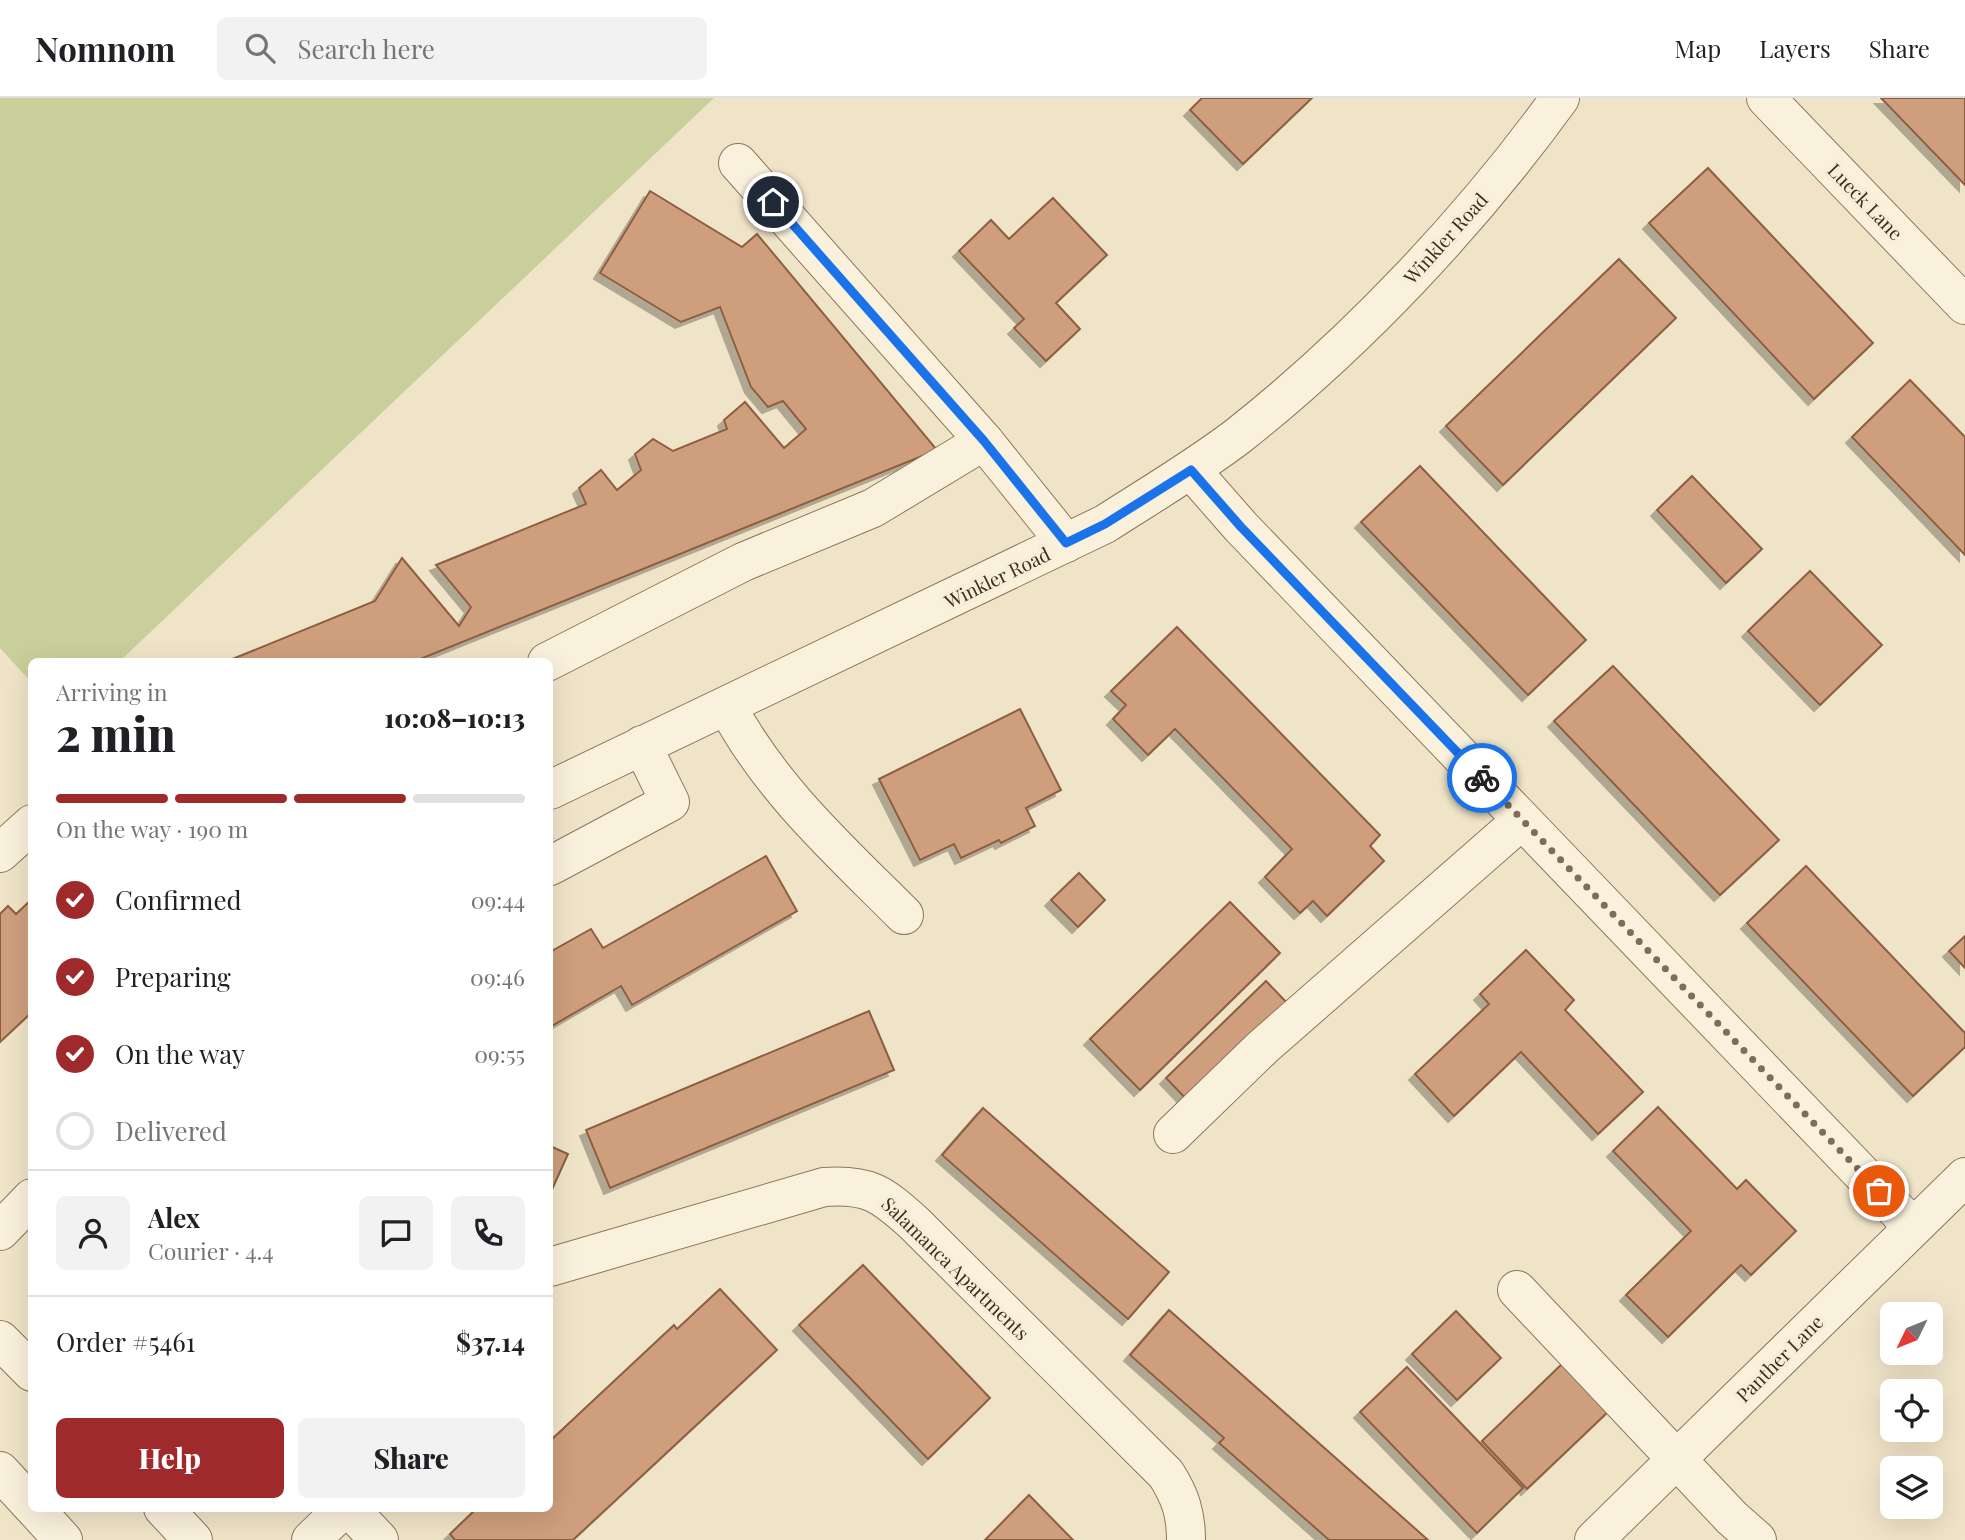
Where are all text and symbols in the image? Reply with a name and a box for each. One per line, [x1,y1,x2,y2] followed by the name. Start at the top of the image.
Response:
[217,17,707,80] search box
[35,26,175,70] text: Nomnom
[241,29,279,67] icon: search
[297,31,435,66] text: Search here
[1675,32,1721,64] text: Map
[1759,32,1831,64] text: Layers
[1869,32,1930,64] text: Share
[1823,157,1909,245] street label: Lueck Lane
[743,172,803,232] pin
[754,183,792,221] icon: home
[1396,187,1493,290] street label: Winkler Road
[939,540,1054,614] street label: Winkler Road
[56,676,168,707] text: Arriving in
[384,700,525,735] text: 10:08–10:13
[56,702,176,764] text: 2 min
[1447,743,1517,813] courier
[1463,759,1501,797] icon: bike
[56,813,248,844] text: On the way · 190 m
[56,881,94,919] icon: check
[115,882,242,917] text: Confirmed
[471,884,525,915] text: 09:44
[56,958,94,996] icon: check
[115,959,231,994] text: Preparing
[470,961,525,992] text: 09:46
[56,1035,94,1073] icon: check
[115,1036,245,1071] text: On the way
[474,1038,525,1069] text: 09:55
[115,1113,227,1148] text: Delivered
[1849,1161,1909,1221] pin
[1860,1172,1898,1210] icon: bag
[877,1191,1035,1345] street label: Salamanca Apartments
[56,1196,130,1270] button: person
[359,1196,433,1270] button: chat
[451,1196,525,1270] button: phone
[148,1200,200,1235] text: Alex
[148,1235,274,1266] text: Courier · 4.4
[1880,1302,1942,1365] north arrow
[1880,1302,1943,1519] map controls
[1730,1309,1828,1407] street label: Panther Lane
[56,1324,195,1359] text: Order #5461
[456,1324,525,1359] text: $37.14
[1880,1379,1943,1442] button: locate
[56,1418,284,1498] button: Help
[298,1418,525,1498] button: Share
[1880,1456,1943,1519] button: layers

